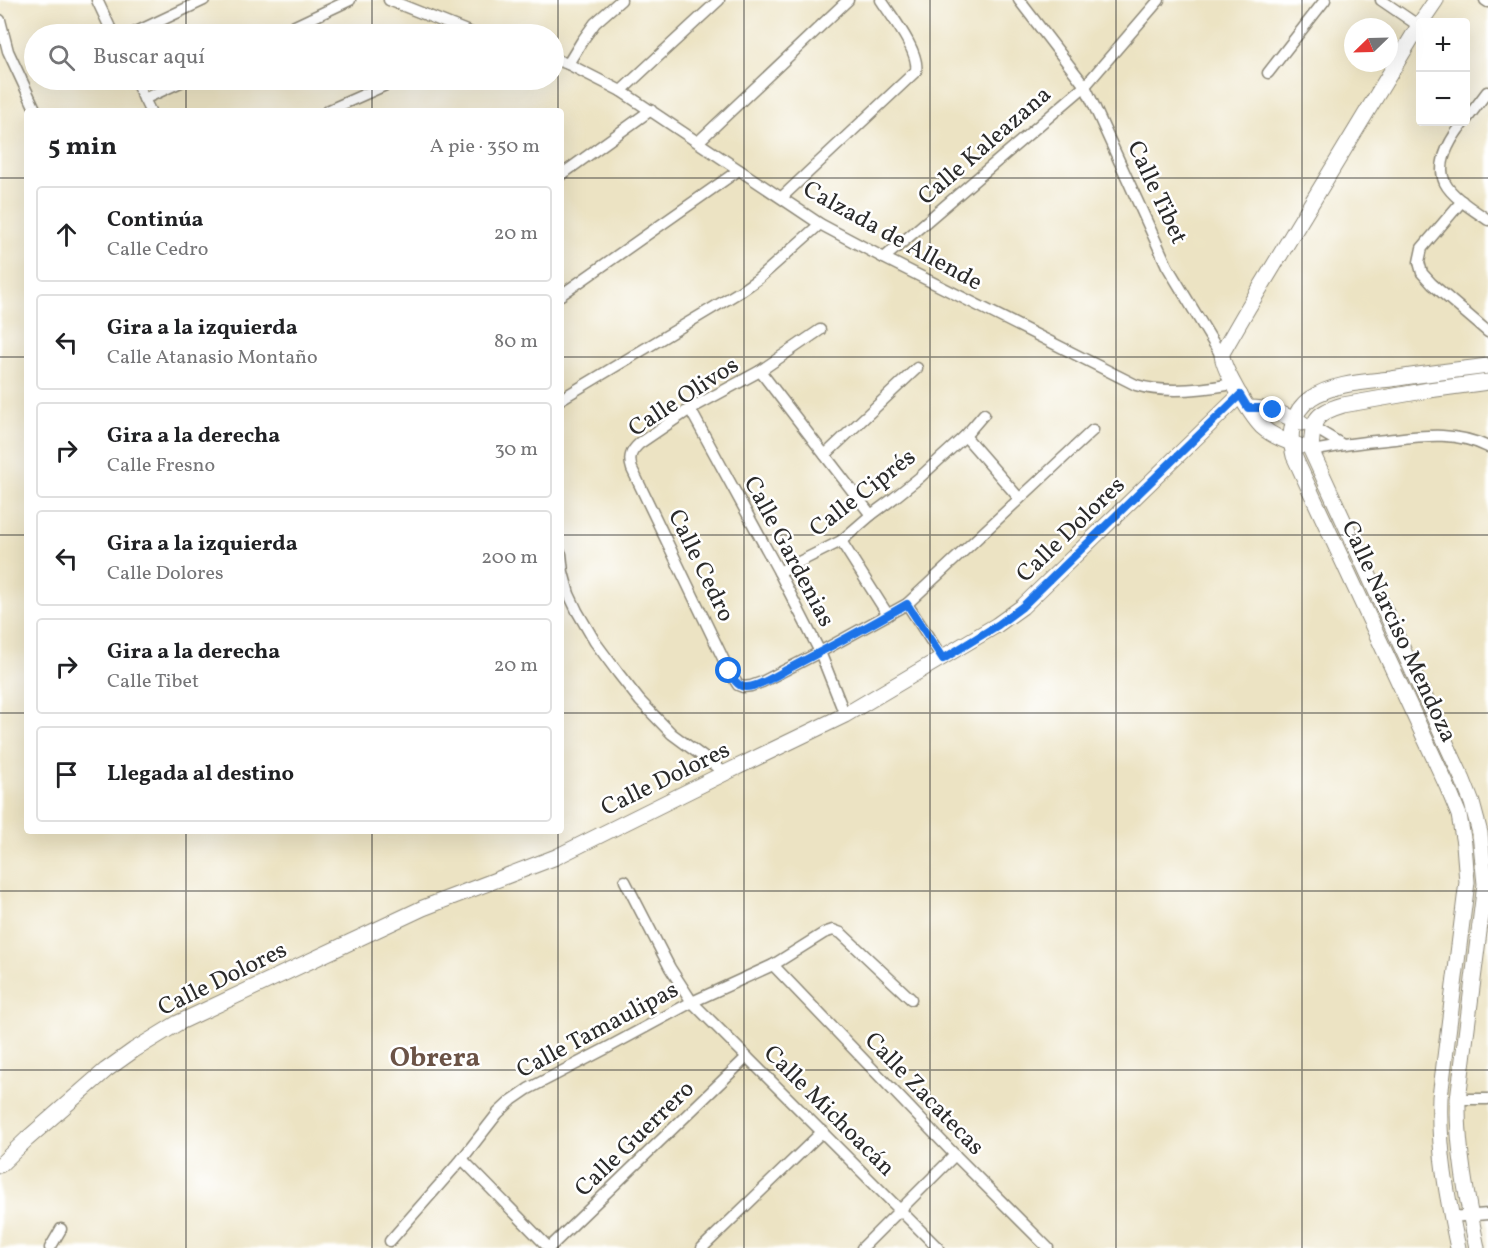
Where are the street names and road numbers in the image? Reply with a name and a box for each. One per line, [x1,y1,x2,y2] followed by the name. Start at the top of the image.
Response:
[911,79,1060,214] street label: Calle Kaleazana
[1117,136,1195,250] street label: Calle Tibet
[796,173,988,300] street label: Calzada de Allende
[622,349,746,446] street label: Calle Olivos
[803,441,924,546] street label: Calle Ciprés
[734,470,842,633] street label: Calle Gardenias
[1009,470,1134,591] street label: Calle Dolores
[658,504,742,628] street label: Calle Cedro
[1332,515,1465,749] street label: Calle Narciso Mendoza
[596,734,736,826] street label: Calle Dolores
[153,934,293,1026] street label: Calle Dolores
[511,974,685,1088] street label: Calle Tamaulipas
[856,1025,991,1164] street label: Calle Zacatecas
[755,1038,902,1185] street label: Calle Michoacán
[568,1073,703,1205] street label: Calle Guerrero

